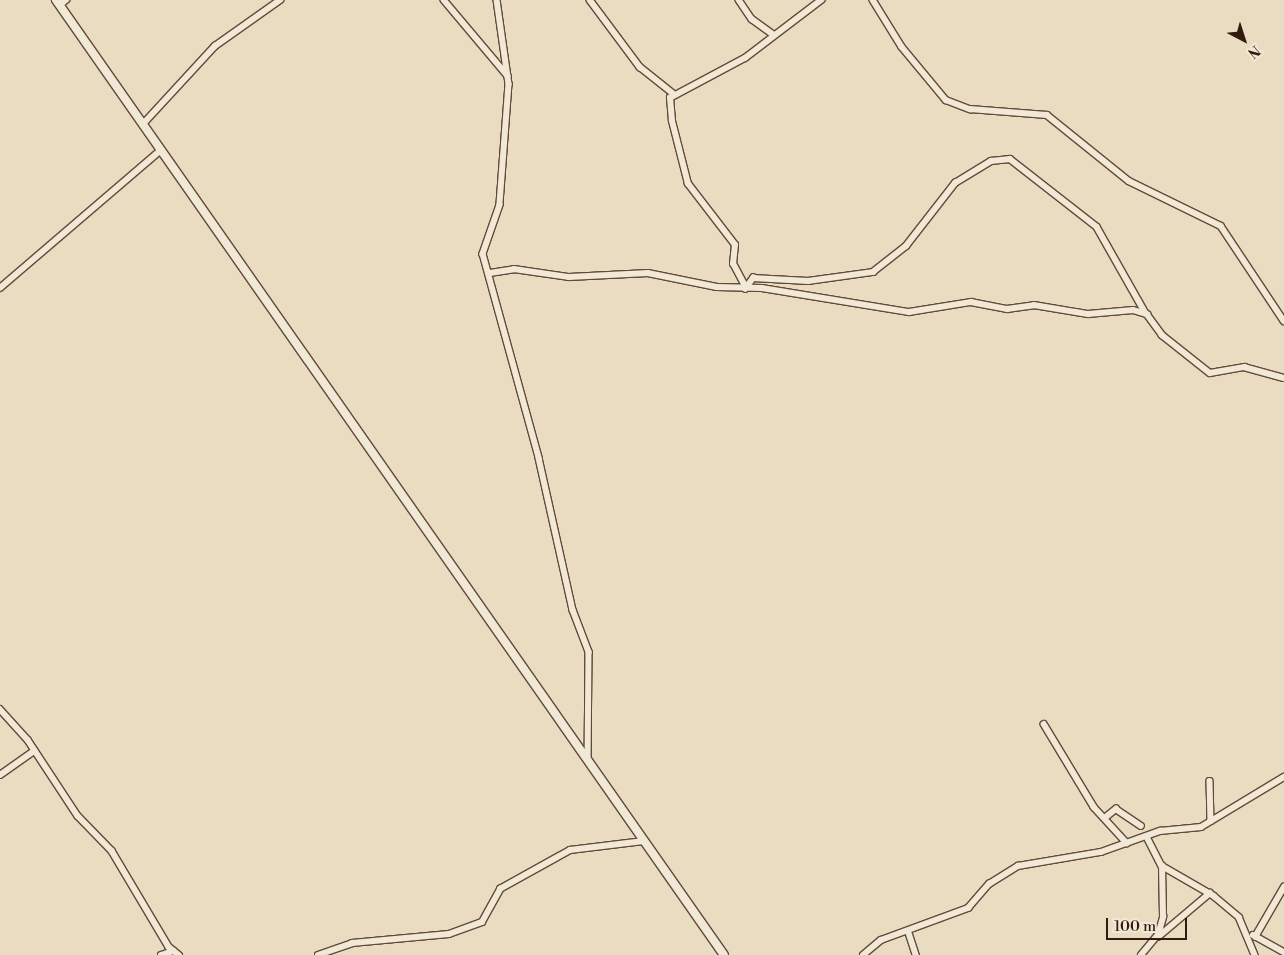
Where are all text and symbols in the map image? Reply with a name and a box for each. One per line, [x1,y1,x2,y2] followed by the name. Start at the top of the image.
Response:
[1219,15,1269,65] north arrow
[1244,41,1264,62] text: N
[1109,908,1190,940] scale bar
[1114,917,1156,936] text: 100 m

